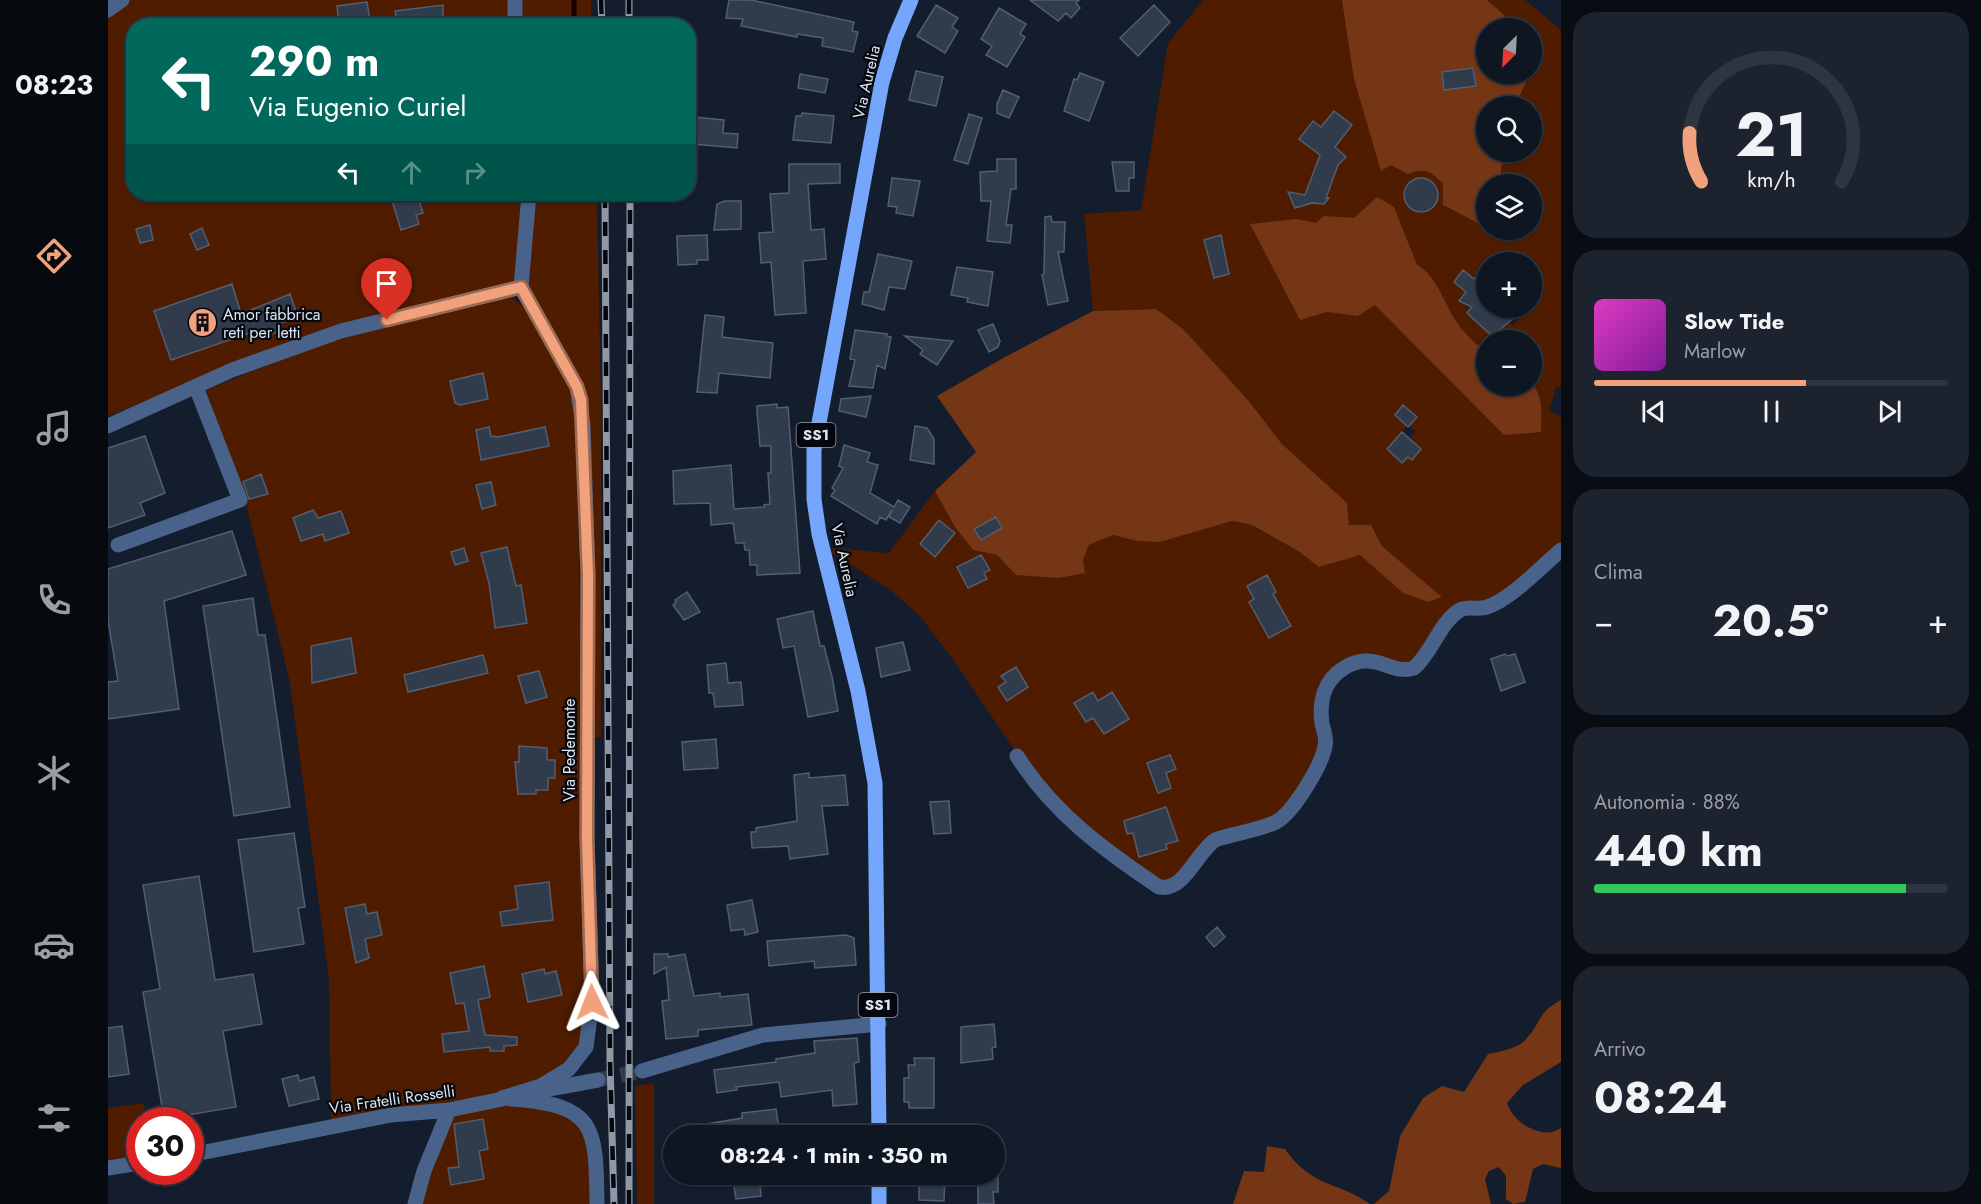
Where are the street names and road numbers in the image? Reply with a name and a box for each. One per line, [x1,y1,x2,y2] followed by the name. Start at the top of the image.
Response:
[847,43,886,121] street label: Via Aurelia
[796,423,836,447] road number: SS1
[825,521,864,599] street label: Via Aurelia
[558,699,581,801] street label: Via Pedemonte
[858,993,898,1017] road number: SS1
[328,1079,456,1120] street label: Via Fratelli Rosselli

